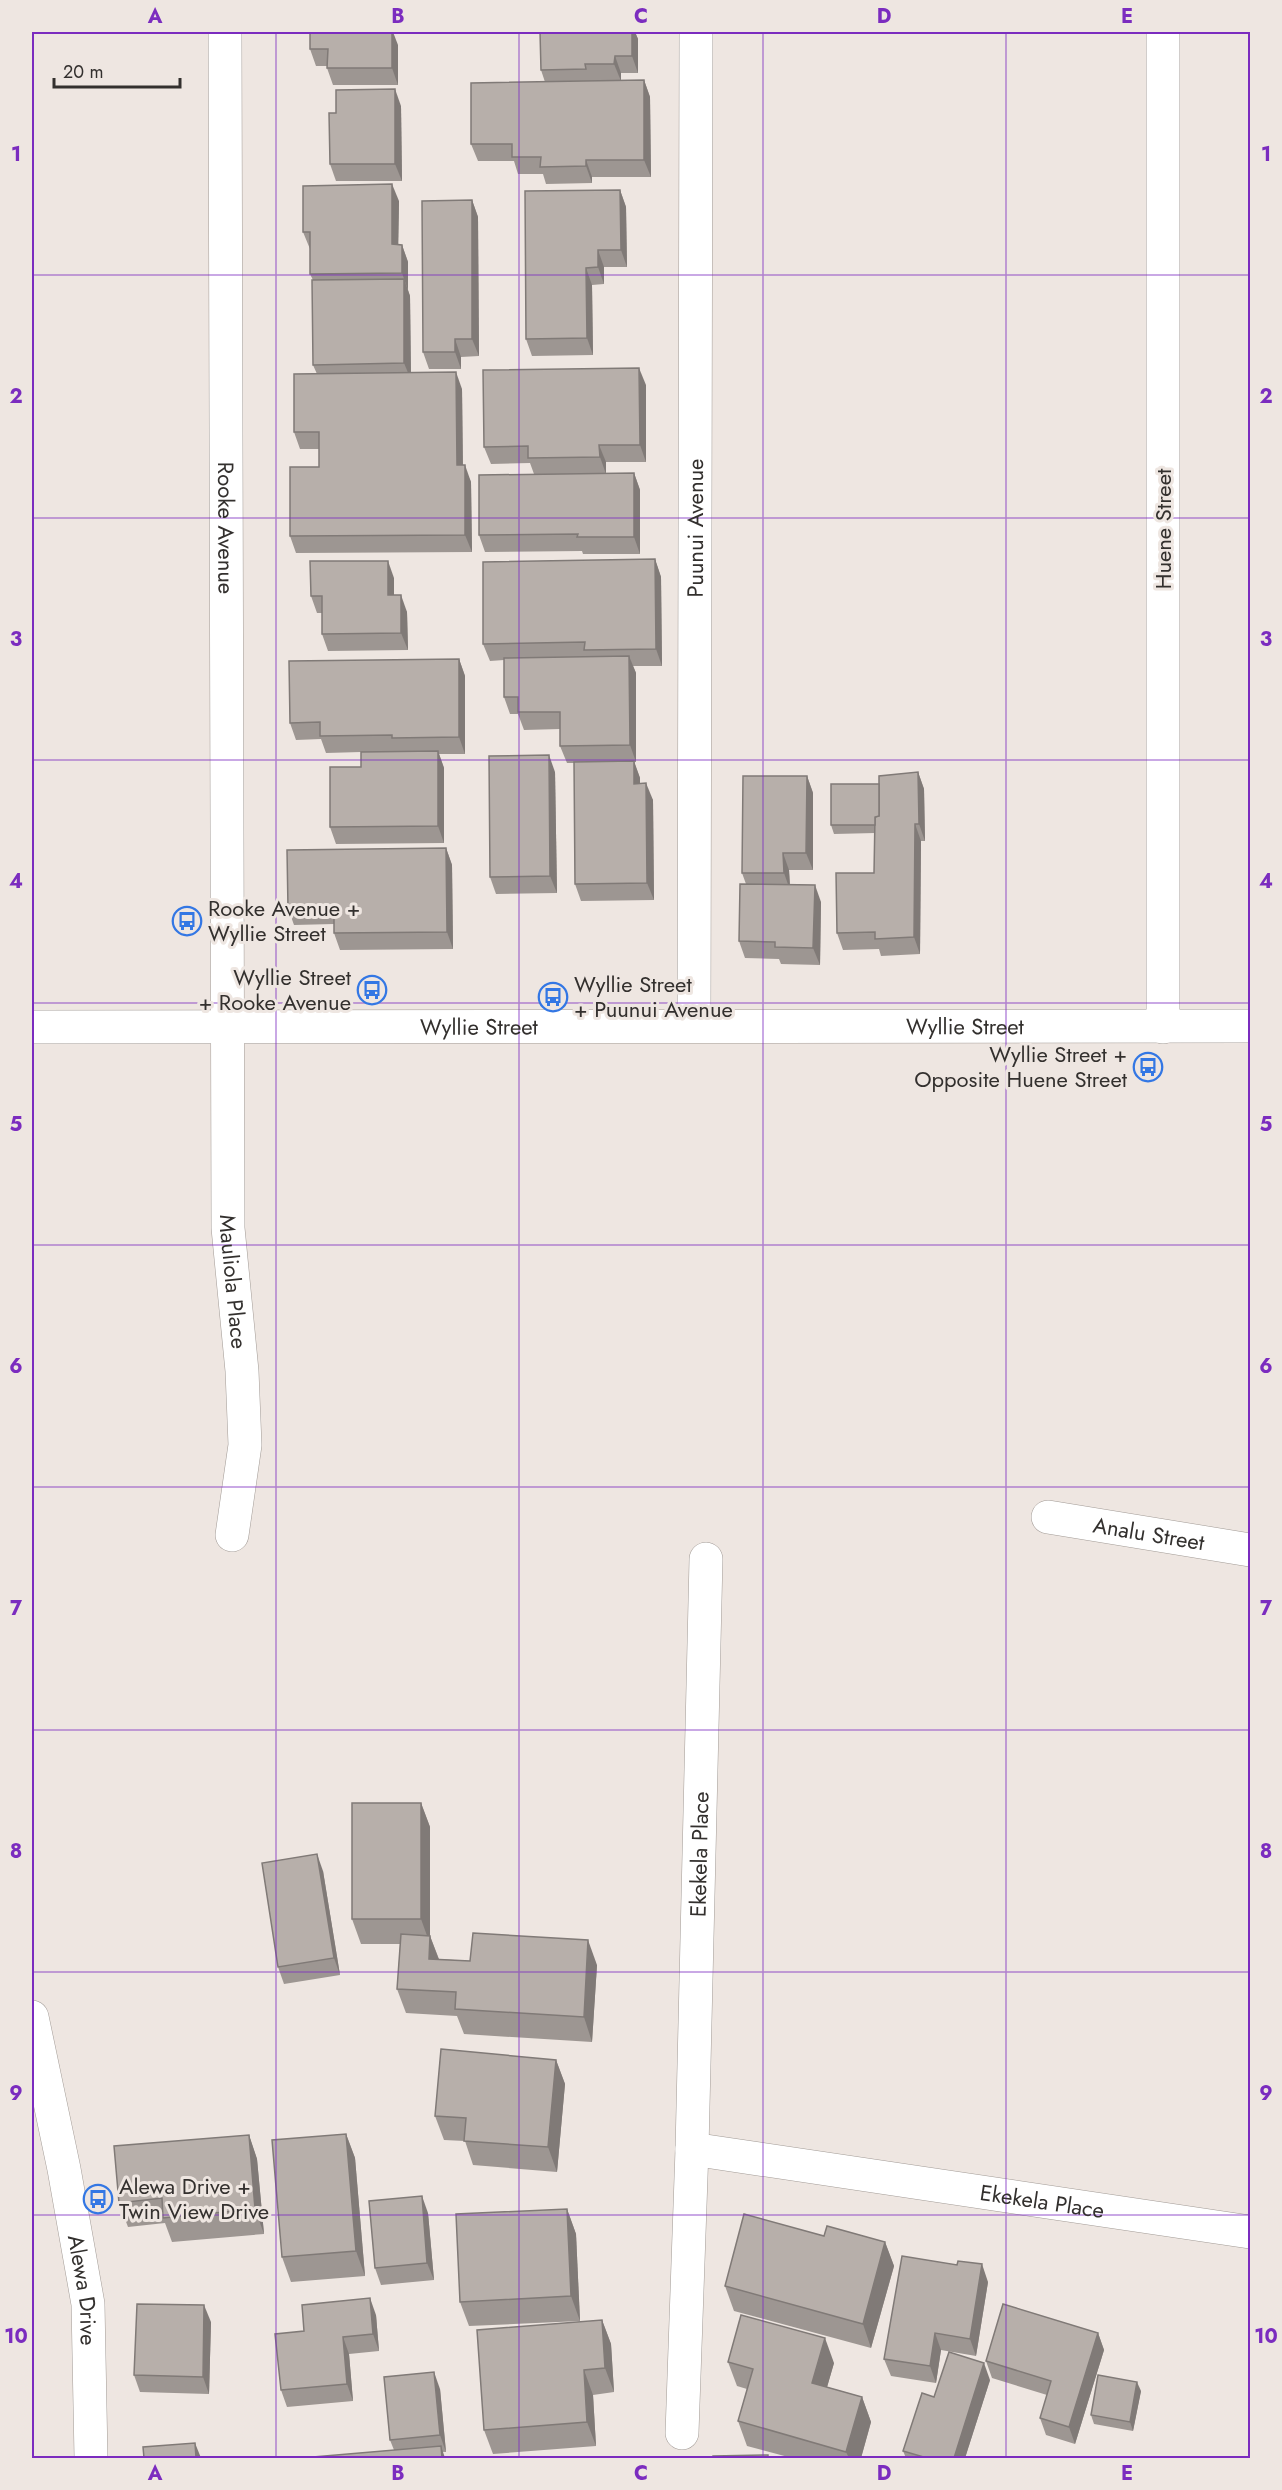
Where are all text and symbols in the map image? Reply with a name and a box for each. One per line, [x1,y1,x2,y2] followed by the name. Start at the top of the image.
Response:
[147,2,163,31] text: A
[391,2,405,31] text: B
[634,2,648,31] text: C
[877,2,891,31] text: D
[1121,2,1133,31] text: E
[54,51,180,89] scale bar
[63,59,103,85] text: 20 m
[11,140,21,169] text: 1
[1261,140,1271,169] text: 1
[9,382,23,411] text: 2
[1259,382,1273,411] text: 2
[679,459,711,597] street label: Puunui Avenue
[210,462,242,594] street label: Rooke Avenue
[1147,468,1179,589] street label: Huene Street
[10,625,22,654] text: 3
[1260,625,1272,654] text: 3
[9,867,23,896] text: 4
[1259,867,1273,896] text: 4
[208,892,360,949] place label: Rooke Avenue + Wyllie Street
[171,905,203,937] bus stop icon: Rooke Avenue + Wyllie Street
[199,961,352,1018] place label: Wyllie Street + Rooke Avenue
[574,968,733,1025] place label: Wyllie Street + Puunui Avenue
[356,974,388,1006] bus stop icon: Wyllie Street + Rooke Avenue
[537,981,569,1013] bus stop icon: Wyllie Street + Puunui Avenue
[906,1010,1025,1042] street label: Wyllie Street
[420,1011,539,1043] street label: Wyllie Street
[914,1038,1128,1095] place label: Wyllie Street + Opposite Huene Street
[1132,1051,1164,1083] bus stop icon: Wyllie Street + Opposite Huene Street
[10,1110,23,1139] text: 5
[1260,1110,1273,1139] text: 5
[212,1215,256,1350] street label: Mauliola Place
[9,1352,23,1381] text: 6
[1259,1352,1273,1381] text: 6
[1091,1509,1207,1558] street label: Analu Street
[10,1594,23,1623] text: 7
[1260,1594,1273,1623] text: 7
[682,1791,716,1917] street label: Ekekela Place
[10,1837,22,1866] text: 8
[1260,1837,1272,1866] text: 8
[9,2079,23,2108] text: 9
[1259,2079,1273,2108] text: 9
[119,2170,269,2227] place label: Alewa Drive + Twin View Drive
[978,2176,1107,2226] street label: Ekekela Place
[82,2183,114,2215] bus stop icon: Alewa Drive + Twin View Drive
[60,2232,105,2346] street label: Alewa Drive
[4,2322,28,2351] text: 10
[1254,2322,1278,2351] text: 10
[147,2459,163,2488] text: A
[391,2459,405,2488] text: B
[634,2459,648,2488] text: C
[877,2459,891,2488] text: D
[1121,2459,1133,2488] text: E

